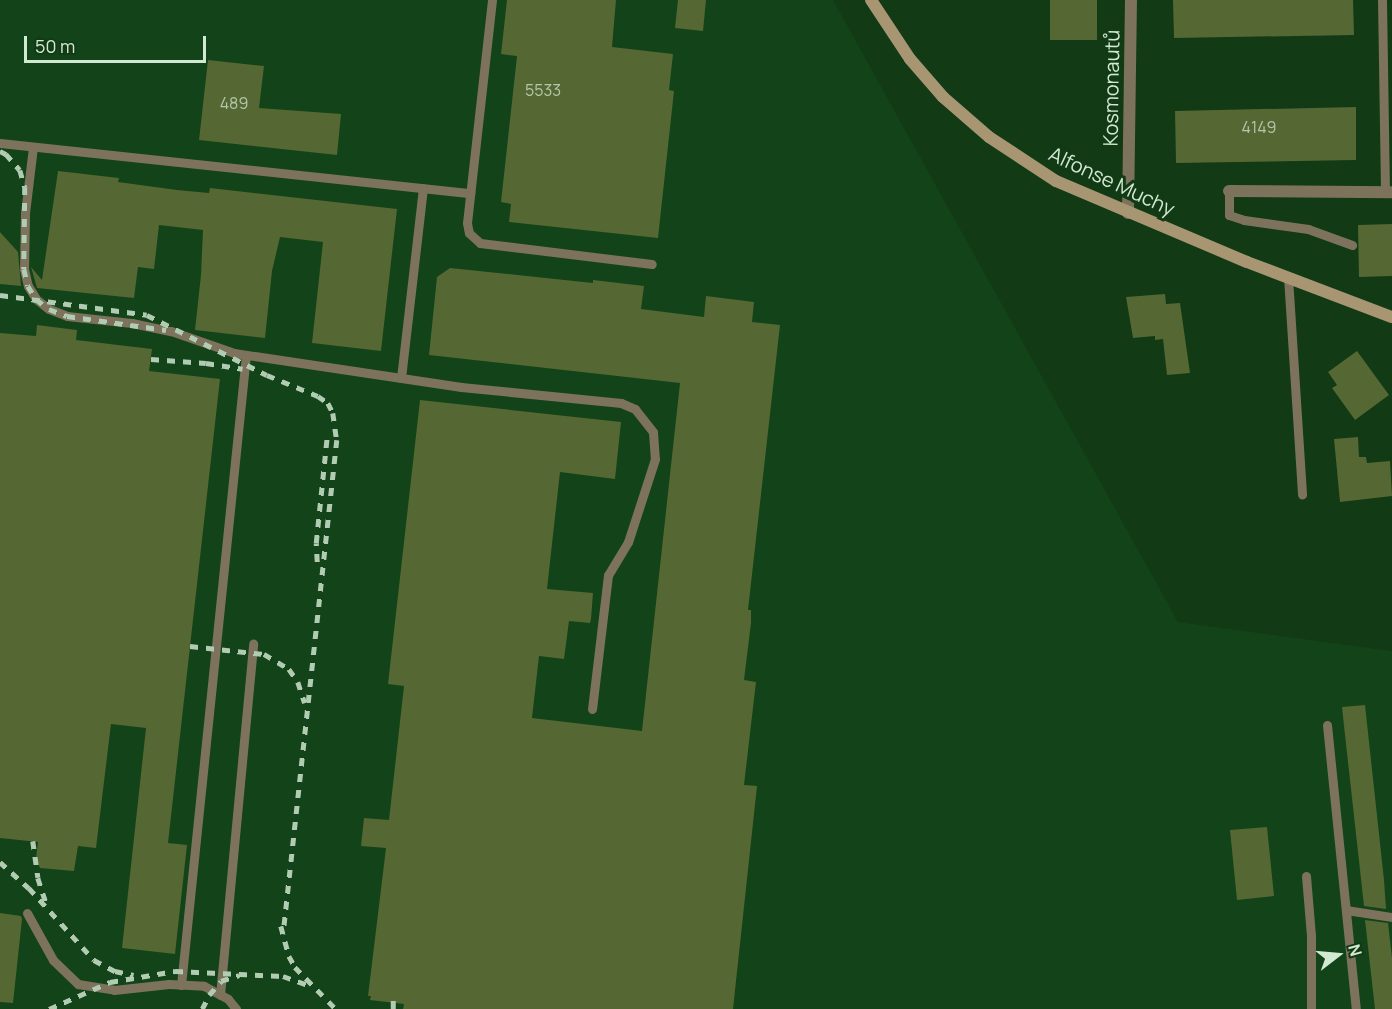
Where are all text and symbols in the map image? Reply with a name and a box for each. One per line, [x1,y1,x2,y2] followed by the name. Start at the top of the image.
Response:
[27,24,208,62] scale bar
[1098,29,1124,147] street label: Kosmonautů
[35,34,75,58] text: 50 m
[525,80,561,100] house number: 5533
[220,93,248,113] house number: 489
[1242,117,1276,137] house number: 4149
[1045,141,1179,221] street label: Alfonse Muchy
[1308,925,1368,985] north arrow
[1343,941,1367,959] text: N

